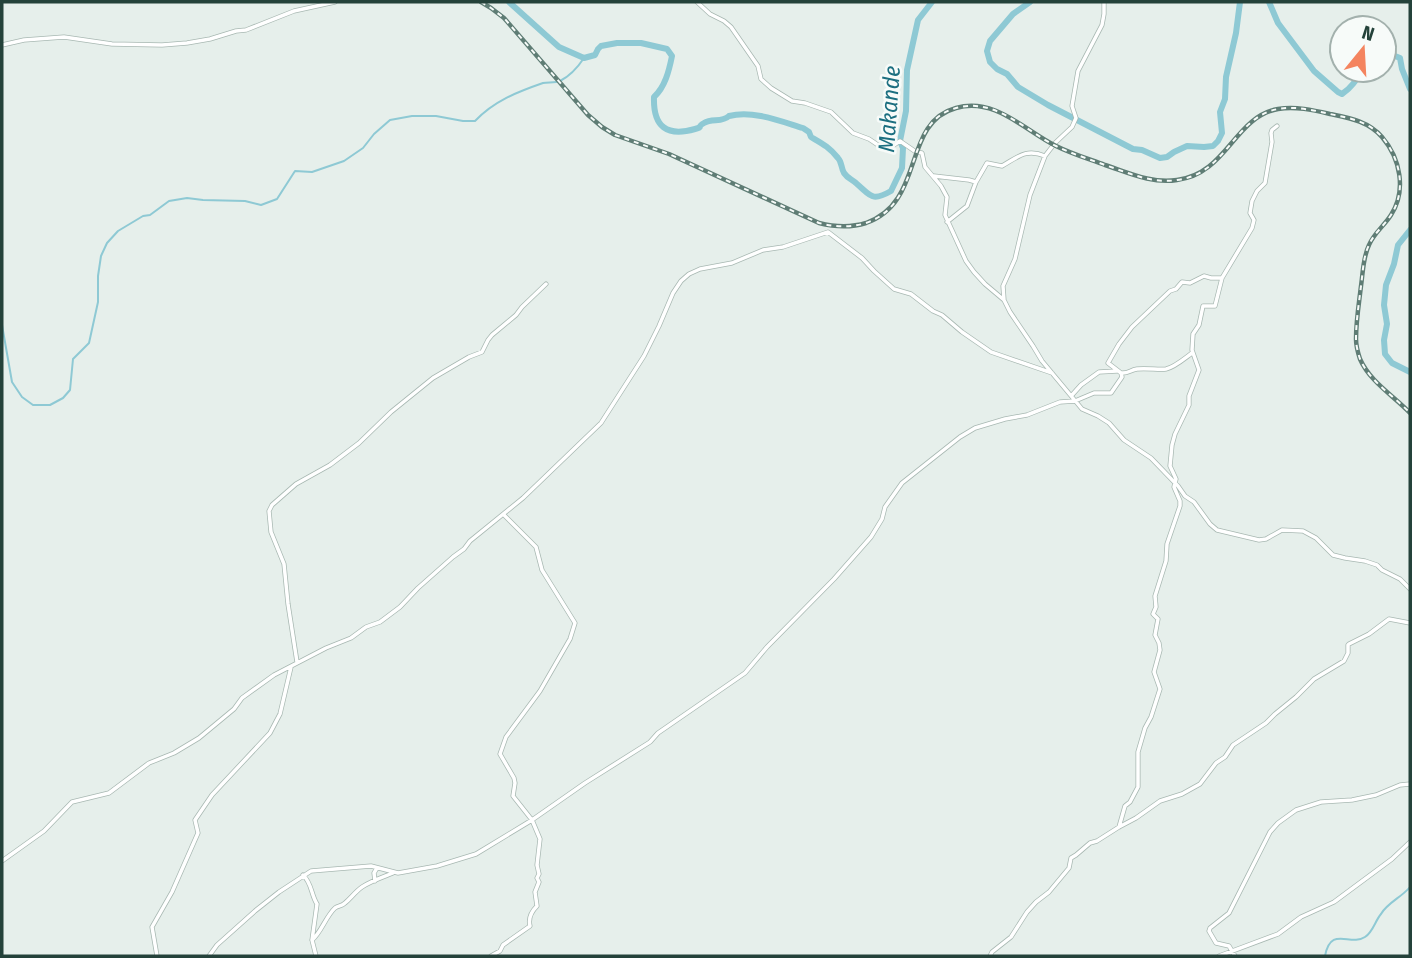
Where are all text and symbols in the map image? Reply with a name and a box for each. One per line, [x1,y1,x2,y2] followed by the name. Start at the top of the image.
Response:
[1328,14,1398,84] north arrow
[1359,21,1377,46] text: N
[872,65,906,153] water label: Makande

